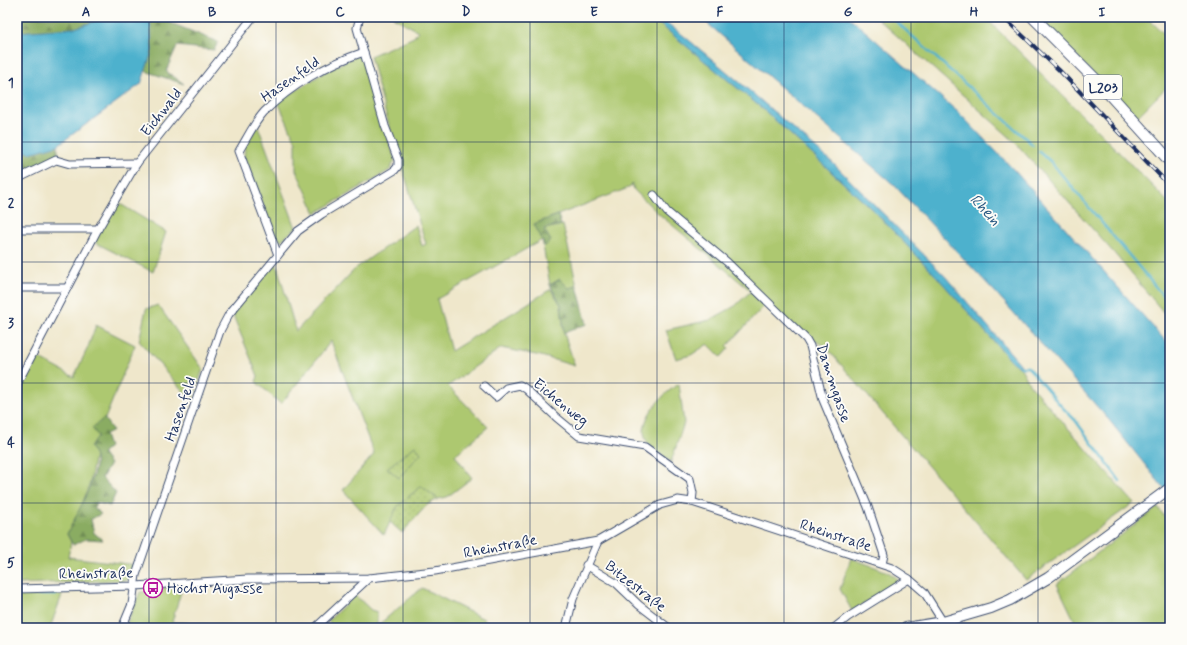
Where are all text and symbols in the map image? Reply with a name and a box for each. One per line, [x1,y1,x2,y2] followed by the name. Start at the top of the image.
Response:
[82,4,90,21] text: A
[208,4,217,21] text: B
[335,4,345,21] text: C
[462,4,471,21] text: D
[590,4,598,21] text: E
[717,4,724,21] text: F
[844,4,853,21] text: G
[970,4,979,21] text: H
[1099,4,1106,21] text: I
[257,52,324,107] street label: Hasenfeld
[8,75,14,92] text: 1
[1084,75,1122,99] road number: L203
[137,84,187,141] street label: Eichwald
[965,190,1005,231] water label: Rhein
[8,195,15,212] text: 2
[8,315,14,332] text: 3
[811,341,855,425] street label: Dammgasse
[161,374,201,444] street label: Hasenfeld
[528,374,592,432] street label: Eichenweg
[7,435,15,452] text: 4
[797,515,874,557] street label: Rheinstraße
[462,530,539,564] street label: Rheinstraße
[7,555,15,572] text: 5
[601,556,670,617] street label: Bitzestraße
[59,563,133,585] street label: Rheinstraße
[142,577,164,599] bus stop icon: Höchst Augasse
[167,579,263,599] place label: Höchst Augasse

